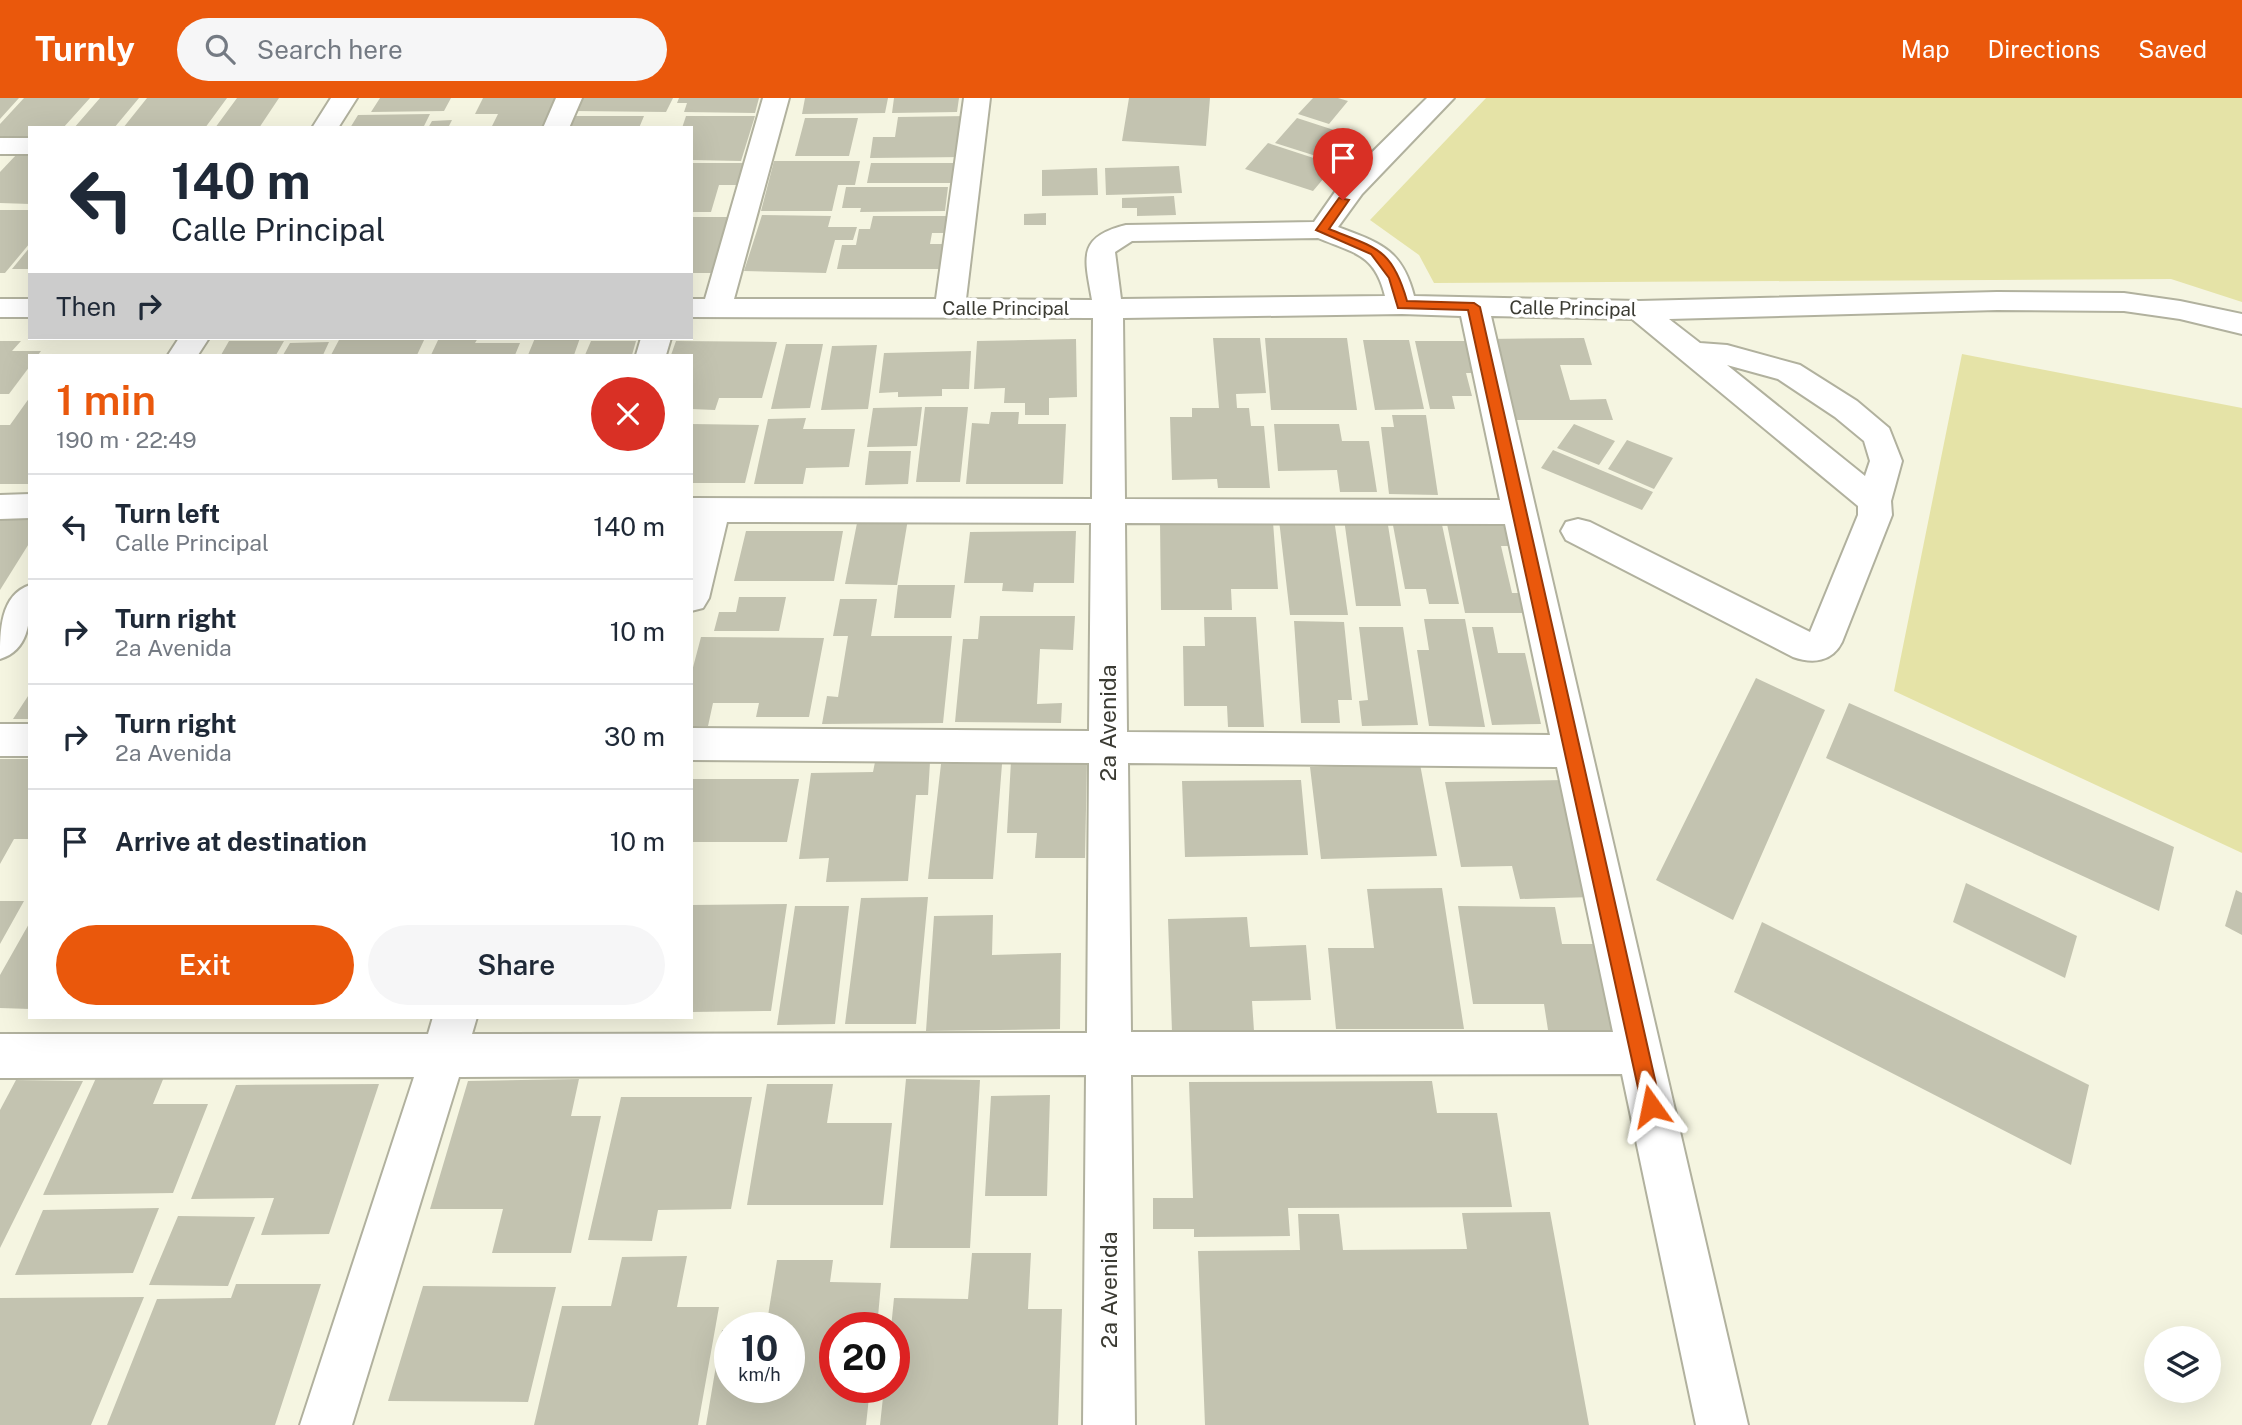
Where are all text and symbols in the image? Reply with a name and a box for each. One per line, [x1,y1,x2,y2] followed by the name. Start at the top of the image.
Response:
[177,18,667,81] search box
[35,30,135,68] text: Turnly
[201,30,239,68] icon: search
[257,34,403,65] text: Search here
[1901,35,1950,63] text: Map
[1988,35,2100,63] text: Directions
[2138,35,2207,63] text: Saved
[1313,128,1373,200] pin
[1324,139,1362,177] icon: arrive
[171,152,311,210] text: 140 m
[56,154,147,245] icon: left
[171,211,385,248] text: Calle Principal
[130,287,168,325] icon: right
[56,291,116,322] text: Then
[1509,296,1637,320] street label: Calle Principal
[942,297,1070,319] street label: Calle Principal
[56,375,156,424] text: 1 min
[591,377,665,451] button: close
[56,426,197,453] text: 190 m · 22:49
[115,498,220,529] text: Turn left
[56,508,94,546] icon: left
[593,511,665,542] text: 140 m
[115,529,269,556] text: Calle Principal
[115,603,237,634] text: Turn right
[56,613,94,651] icon: right
[610,616,665,647] text: 10 m
[115,634,232,661] text: 2a Avenida
[1094,665,1121,781] street label: 2a Avenida
[115,708,237,739] text: Turn right
[56,718,94,756] icon: right
[604,721,665,752] text: 30 m
[115,739,232,766] text: 2a Avenida
[56,823,94,861] icon: arrive
[115,826,367,857] text: Arrive at destination
[610,826,665,857] text: 10 m
[56,925,354,1005] button: Exit
[368,925,665,1005] button: Share
[1614,1069,1688,1143] position arrow
[1095,1232,1122,1348] street label: 2a Avenida
[819,1312,910,1403] speed limit sign: 20
[2144,1326,2221,1403] map controls
[2144,1326,2221,1403] button: layers
[741,1328,778,1369] text: 10
[738,1364,781,1385] text: km/h

